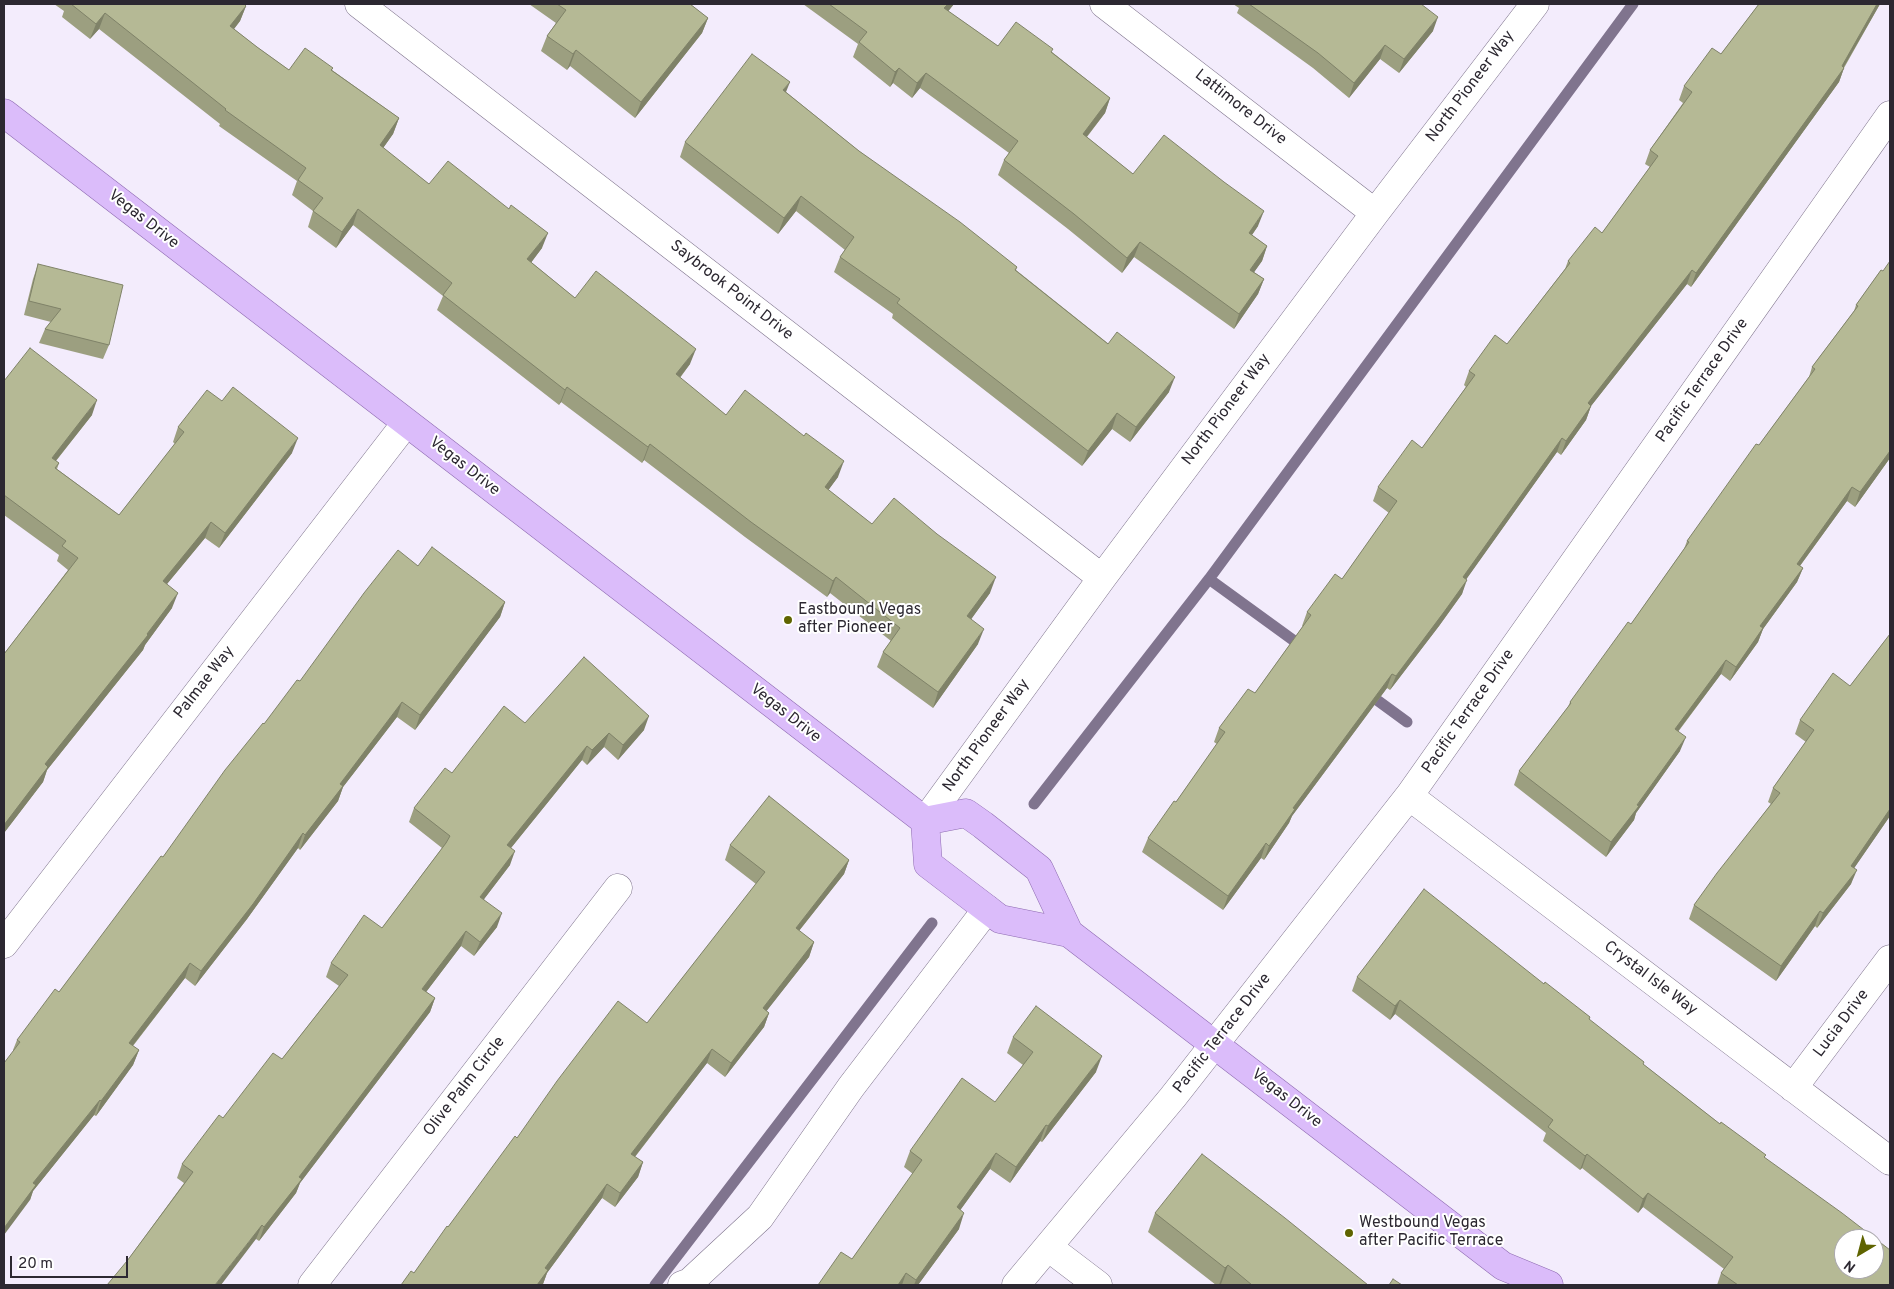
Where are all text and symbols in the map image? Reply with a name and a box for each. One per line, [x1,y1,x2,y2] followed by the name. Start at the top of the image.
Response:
[1423,27,1519,147] street label: North Pioneer Way
[1190,66,1290,150] street label: Lattimore Drive
[104,186,182,254] street label: Vegas Drive
[666,237,796,345] street label: Saybrook Point Drive
[1653,315,1753,447] street label: Pacific Terrace Drive
[1179,350,1275,470] street label: North Pioneer Way
[425,433,503,501] street label: Vegas Drive
[798,601,921,639] place label: Eastbound Vegas after Pioneer
[782,614,794,626] marker: Eastbound Vegas after Pioneer
[171,643,239,723] street label: Palmae Way
[1419,646,1519,778] street label: Pacific Terrace Drive
[940,676,1034,796] street label: North Pioneer Way
[746,680,824,748] street label: Vegas Drive
[1599,937,1701,1021] street label: Crystal Isle Way
[1170,970,1276,1098] street label: Pacific Terrace Drive
[1810,986,1874,1062] street label: Lucia Drive
[420,1033,510,1141] street label: Olive Palm Circle
[1247,1065,1325,1133] street label: Vegas Drive
[1359,1214,1503,1252] place label: Westbound Vegas after Pacific Terrace
[1343,1227,1355,1239] marker: Westbound Vegas after Pacific Terrace
[1834,1229,1884,1279] north arrow
[12,1246,130,1278] scale bar
[18,1255,53,1274] text: 20 m
[1841,1256,1859,1275] text: N

